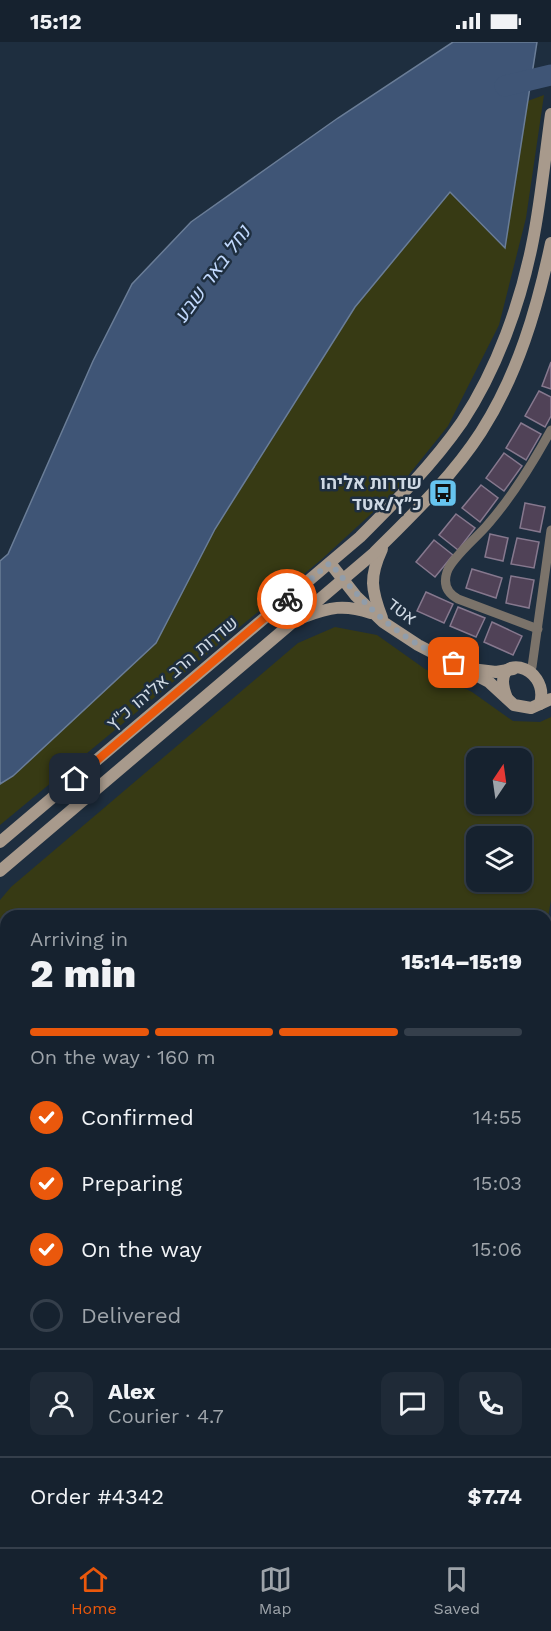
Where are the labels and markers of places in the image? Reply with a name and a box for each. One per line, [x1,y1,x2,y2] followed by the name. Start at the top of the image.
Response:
[320,472,422,514] place label: שדרות אליהו כ״ץ/אטד
[427,477,459,509] bus stop icon: שדרות אליהו כ״ץ/אטד
[428,637,479,688] pin
[49,753,100,804] pin

